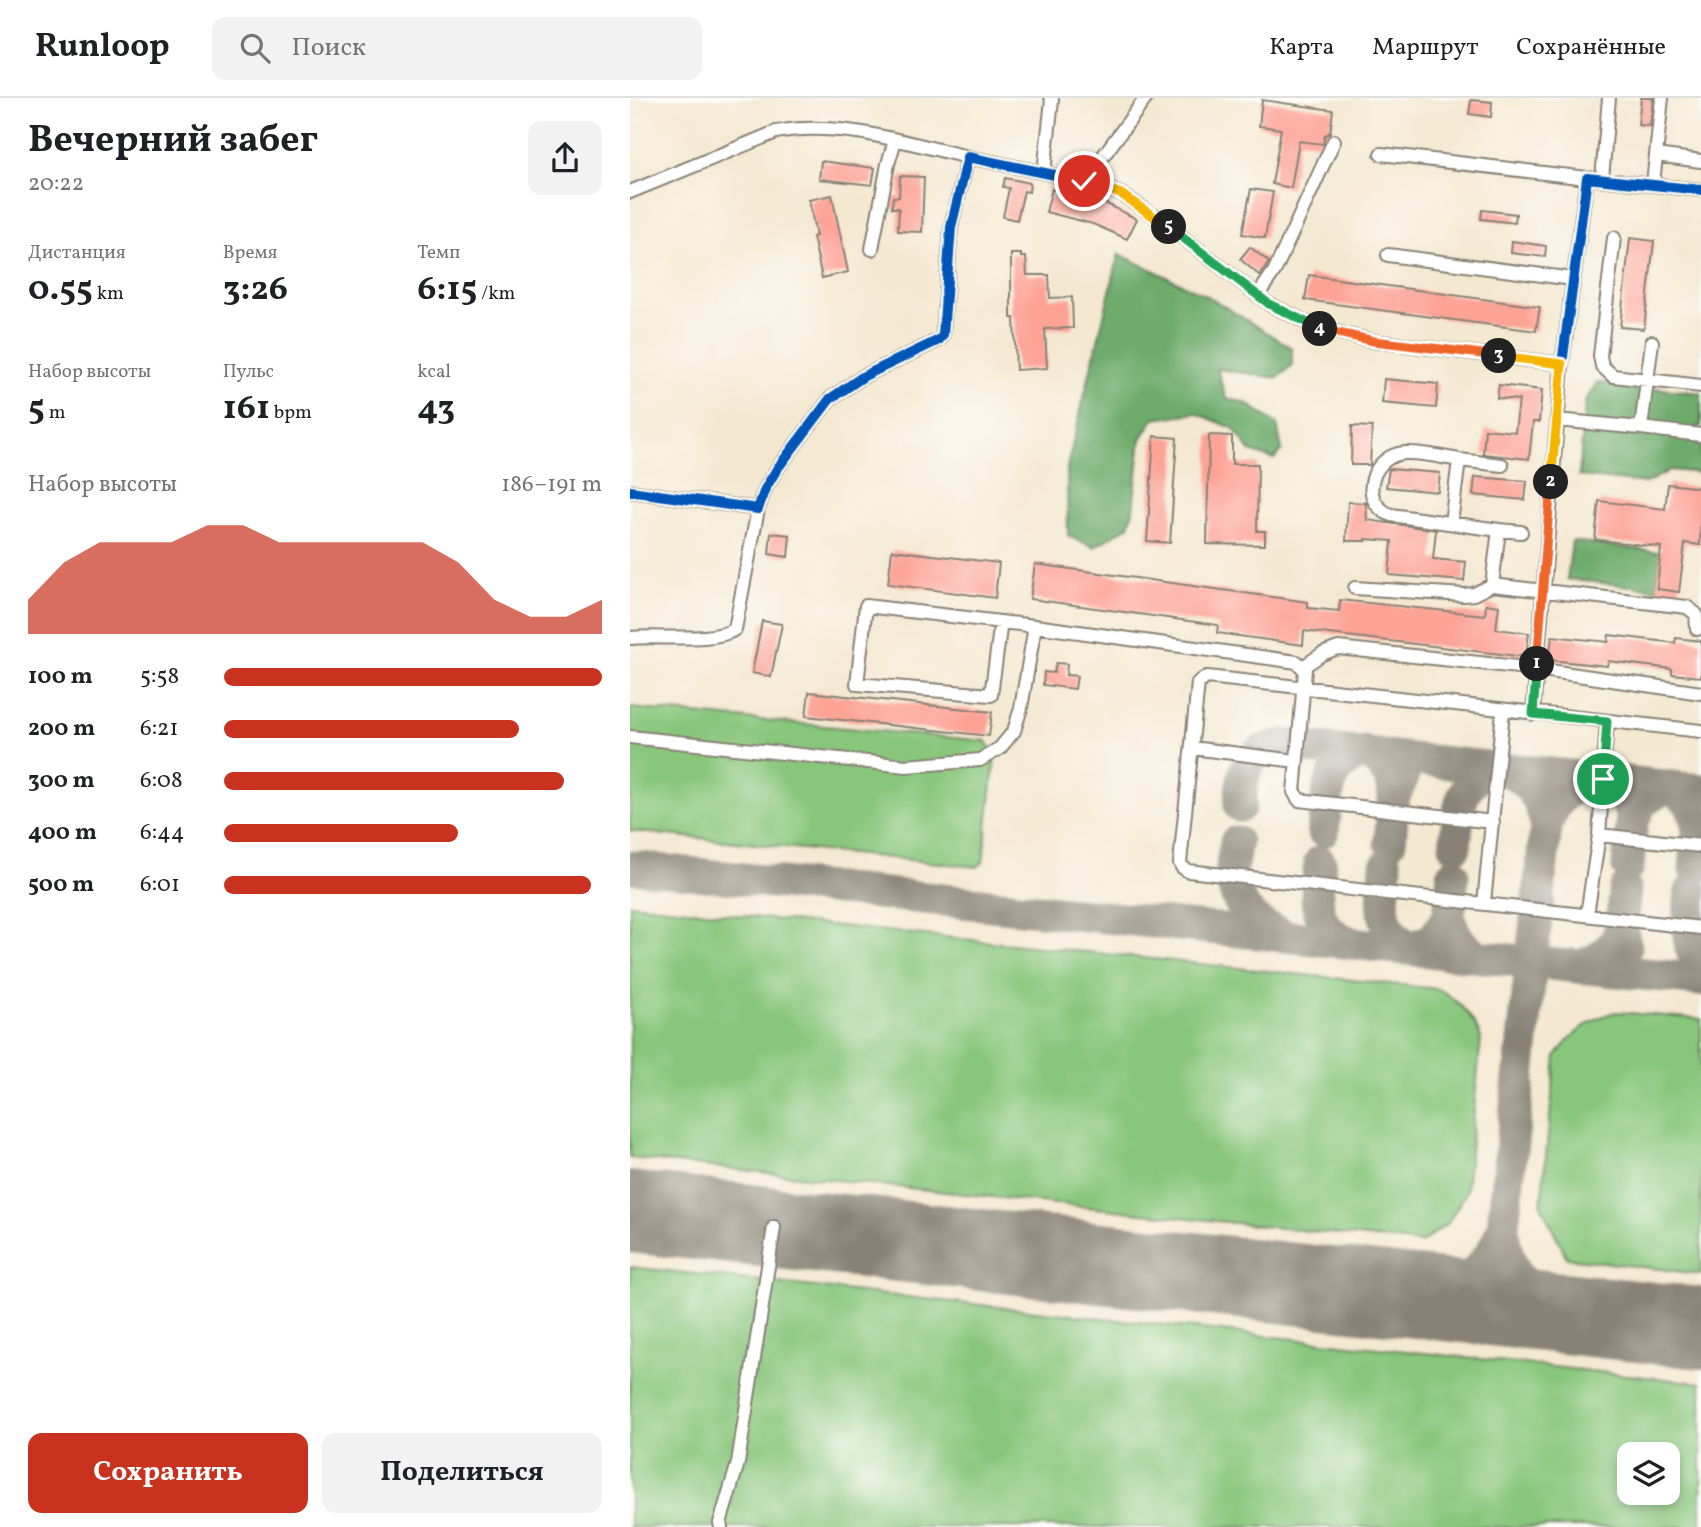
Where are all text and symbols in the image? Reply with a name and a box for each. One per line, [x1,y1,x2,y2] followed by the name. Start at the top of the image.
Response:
[212,17,702,80] search box
[35,25,170,71] text: Runloop
[236,29,274,67] icon: search
[292,30,366,66] text: Поиск
[1269,31,1334,65] text: Карта
[1372,31,1478,65] text: Маршрут
[1516,31,1666,65] text: Сохранённые
[28,115,318,168] text: Вечерний забег
[528,121,602,195] button: share
[1054,151,1114,211] pin
[1065,162,1103,200] icon: check
[28,168,84,200] text: 20:22
[1152,209,1186,244] pin: 5
[1164,213,1173,239] text: 5
[28,240,126,266] text: Дистанция
[223,240,277,266] text: Время
[417,240,460,266] text: Темп
[28,266,93,314] text: 0.55
[223,266,288,314] text: 3:26
[417,266,477,314] text: 6:15
[93,281,124,307] text: km
[477,281,515,307] text: /km
[1302,312,1338,346] pin: 4
[1314,315,1325,341] text: 4
[1482,338,1516,374] pin: 3
[1494,342,1503,368] text: 3
[28,359,151,385] text: Набор высоты
[223,359,274,385] text: Пульс
[417,359,451,385] text: kcal
[28,385,45,433] text: 5
[223,385,270,433] text: 161
[417,385,455,433] text: 43
[45,400,65,426] text: m
[270,400,312,426] text: bpm
[1534,464,1569,500] pin: 2
[1546,468,1555,494] text: 2
[28,469,177,501] text: Набор высоты
[501,469,602,501] text: 186–191 m
[1520,646,1555,682] pin: 1
[1533,650,1540,676] text: 1
[28,661,93,693] text: 100 m
[140,661,179,693] text: 5:58
[28,713,95,745] text: 200 m
[140,713,178,745] text: 6:21
[1573,749,1633,809] pin
[1584,760,1622,798] icon: arrive
[28,765,95,797] text: 300 m
[140,765,183,797] text: 6:08
[28,817,97,849] text: 400 m
[140,817,185,849] text: 6:44
[28,869,94,901] text: 500 m
[140,869,180,901] text: 6:01
[28,1433,308,1513] button: Сохранить
[322,1433,602,1513] button: Поделиться
[1617,1442,1680,1505] map controls
[1617,1442,1680,1505] button: layers

